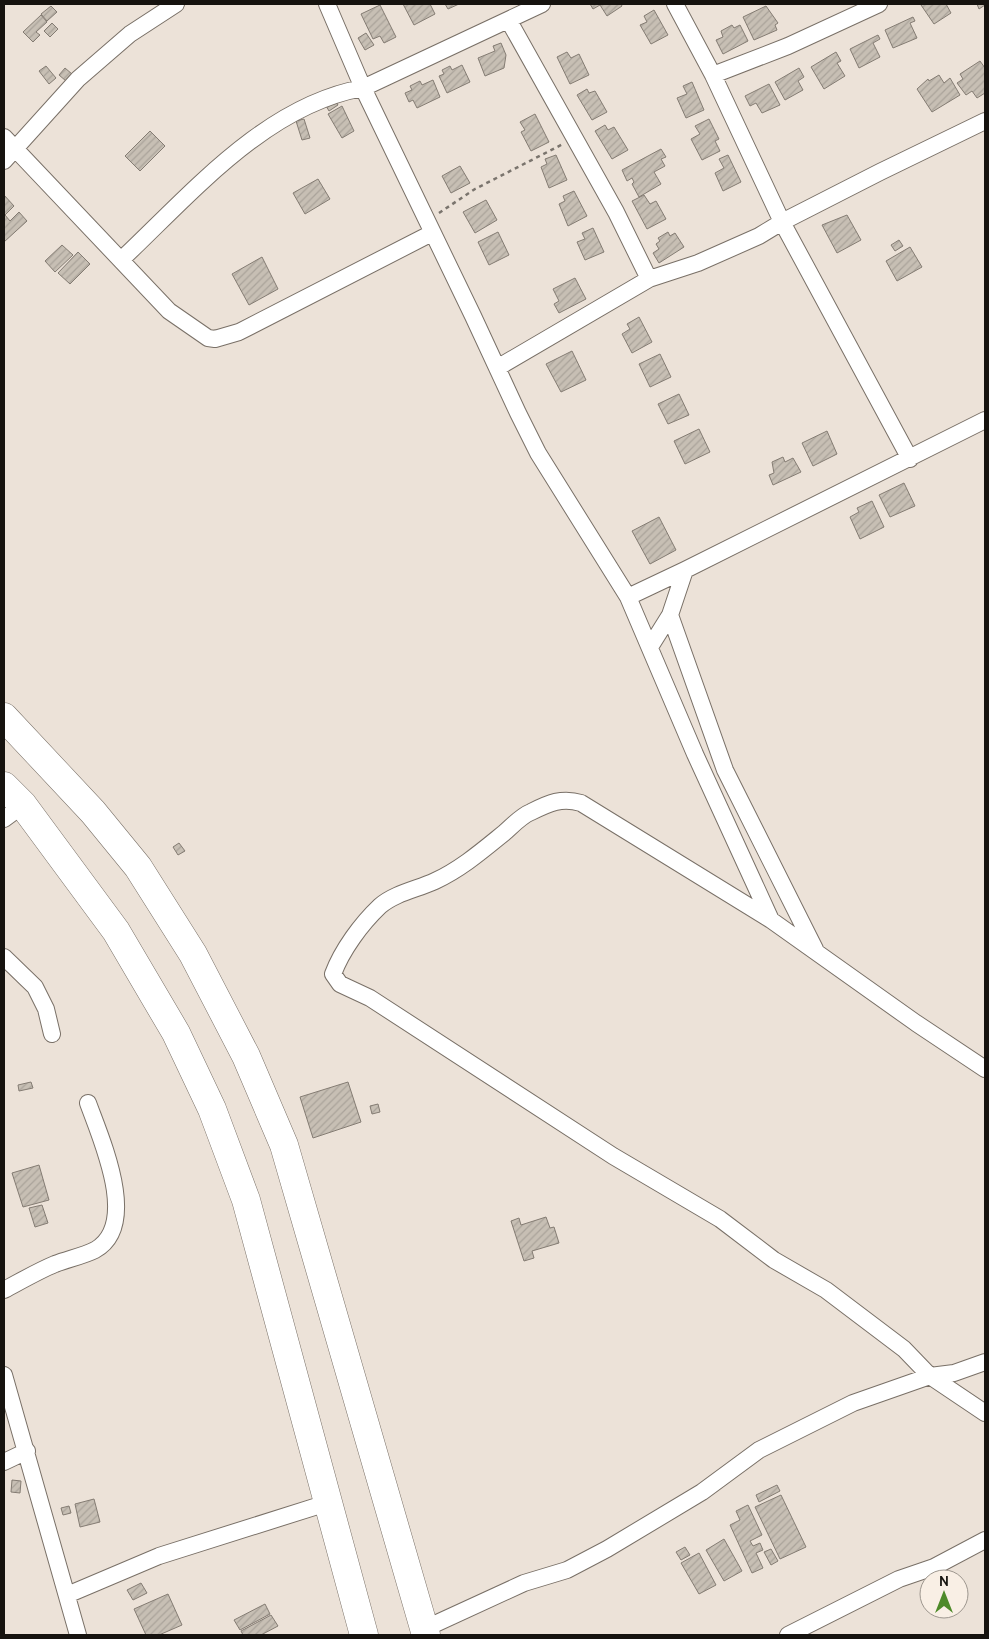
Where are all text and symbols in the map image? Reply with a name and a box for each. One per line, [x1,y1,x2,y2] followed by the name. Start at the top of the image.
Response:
[919,1569,969,1619] north arrow
[939,1572,949,1590] text: N

